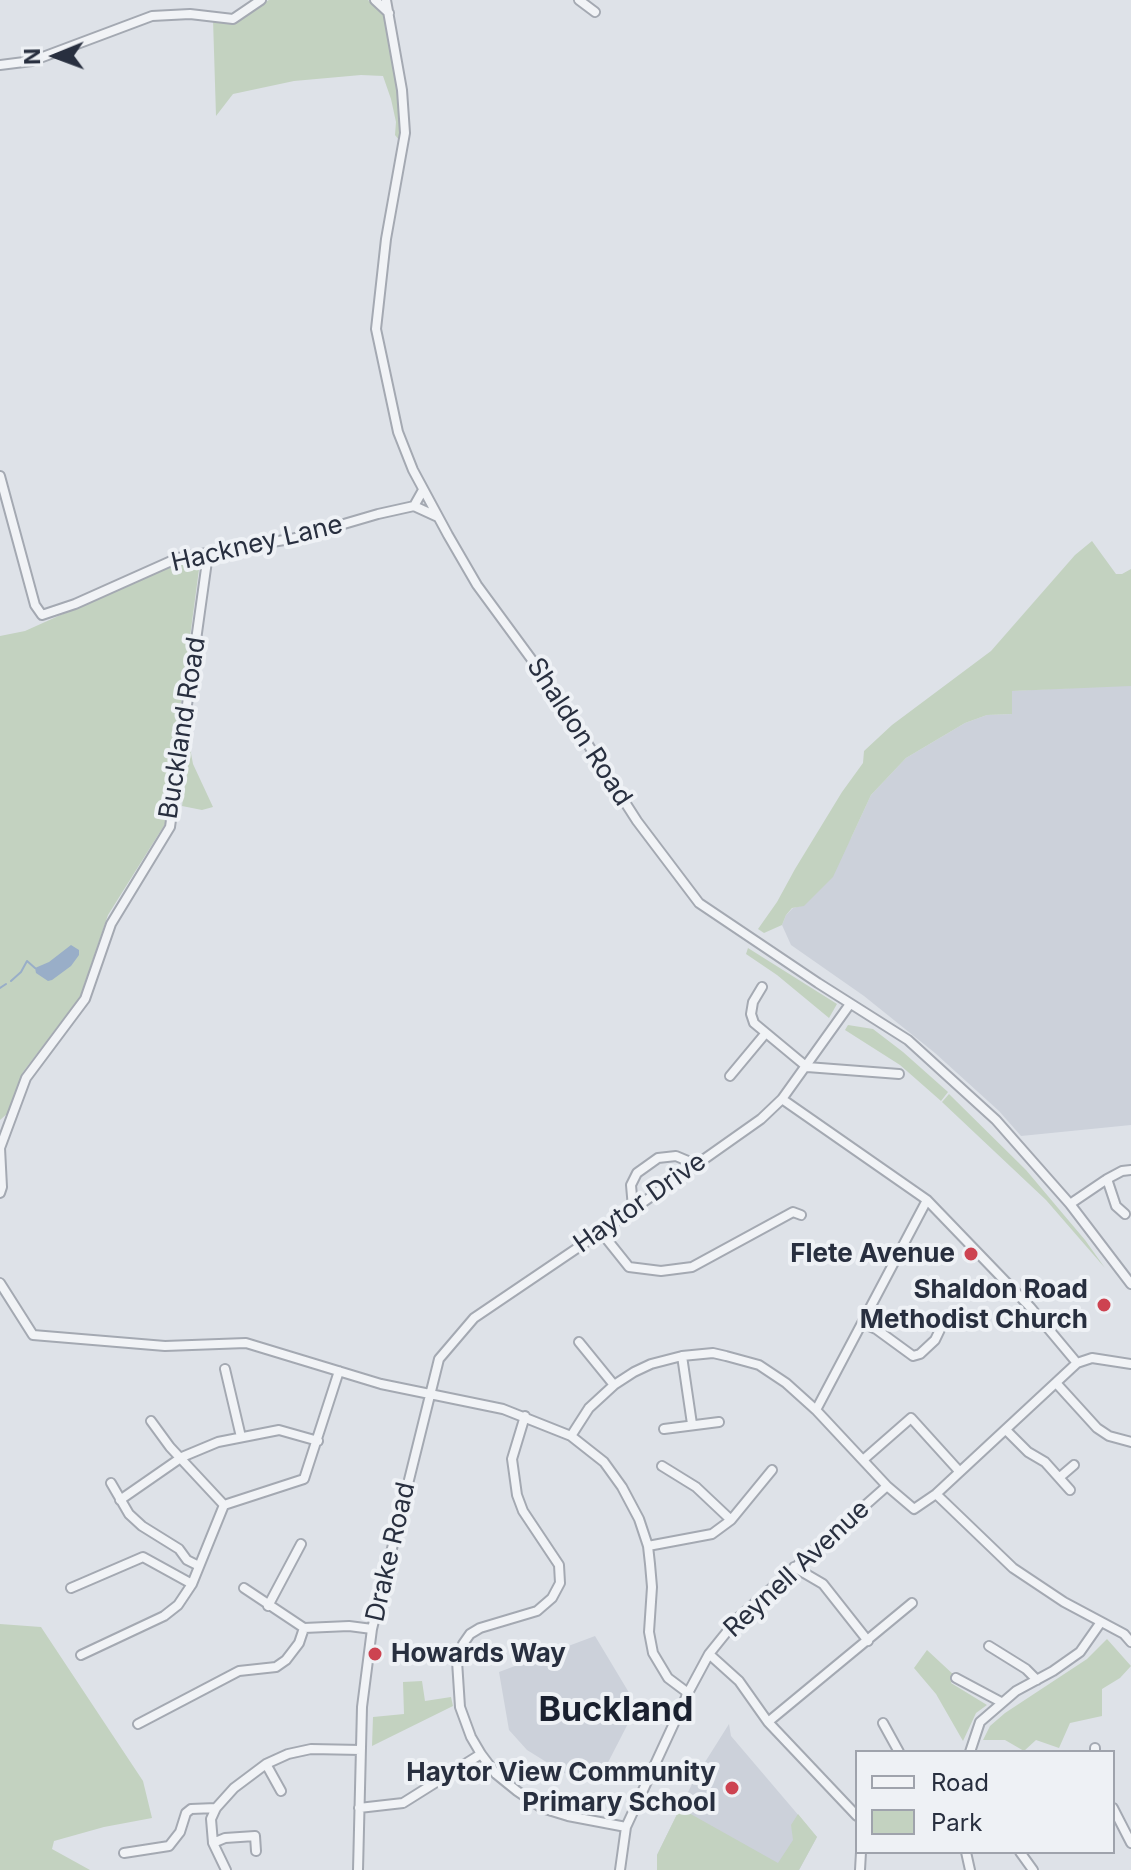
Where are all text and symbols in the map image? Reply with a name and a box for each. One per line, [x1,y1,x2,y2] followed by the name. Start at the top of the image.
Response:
[16,16,96,96] north arrow
[19,48,45,65] text: N
[168,509,346,579] street label: Hackney Lane
[153,635,213,821] street label: Buckland Road
[520,652,638,812] street label: Shaldon Road
[568,1146,712,1260] street label: Haytor Drive
[790,1238,955,1270] place label: Flete Avenue
[962,1245,980,1263] marker: Flete Avenue
[860,1274,1088,1336] place label: Shaldon Road Methodist Church
[1095,1296,1113,1314] marker: Shaldon Road Methodist Church
[360,1479,422,1625] street label: Drake Road
[718,1494,876,1644] street label: Reynell Avenue
[391,1638,566,1670] place label: Howards Way
[366,1645,384,1663] marker: Howards Way
[539,1691,693,1731] district label: Buckland
[855,1750,1115,1854] legend
[406,1757,716,1818] place label: Haytor View Community Primary School
[931,1768,989,1797] text: Road
[723,1779,741,1797] marker: Haytor View Community Primary School
[931,1808,982,1837] text: Park

